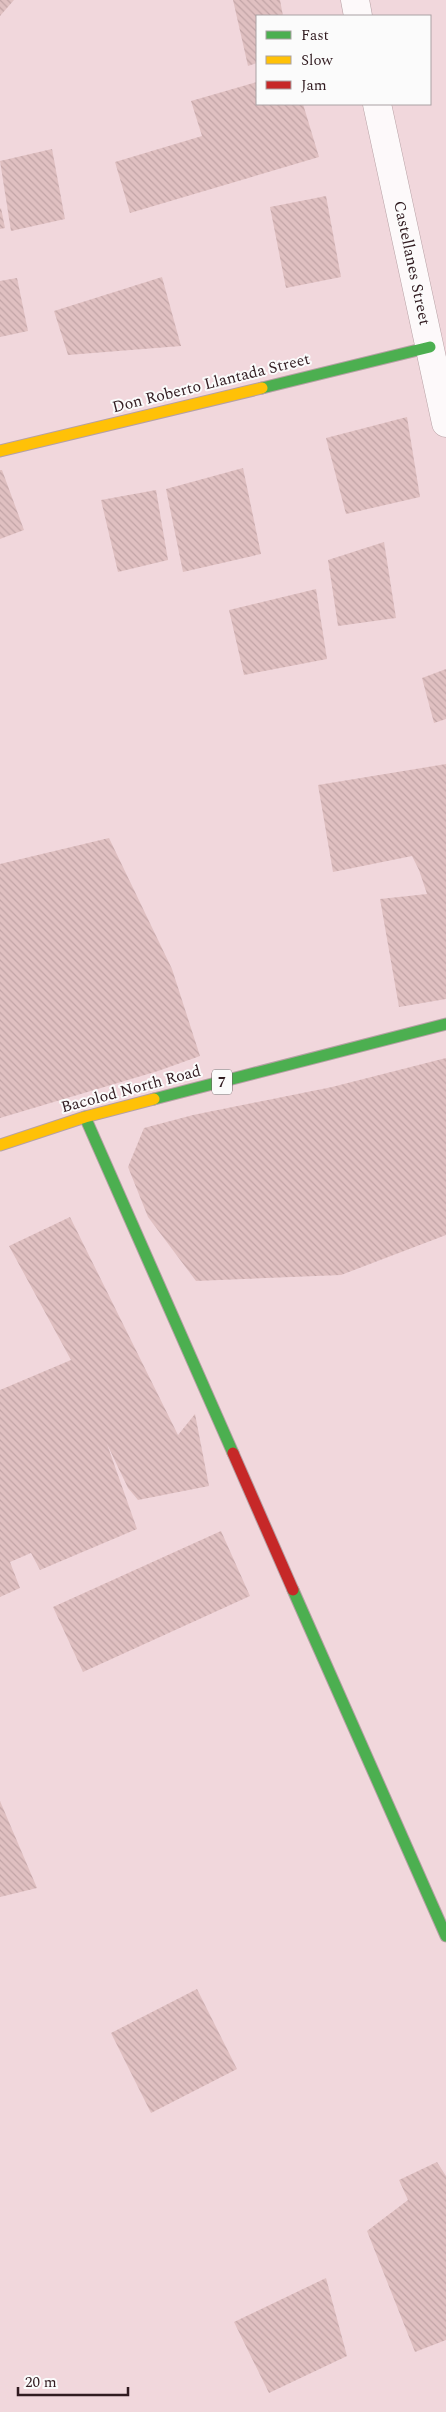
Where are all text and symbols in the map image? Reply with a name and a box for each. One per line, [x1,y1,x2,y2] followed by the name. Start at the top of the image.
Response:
[256,15,431,105] legend
[301,24,329,47] text: Fast
[301,49,333,72] text: Slow
[301,74,327,97] text: Jam
[387,198,437,328] street label: Castellanes Street
[110,347,313,419] street label: Don Roberto Llantada Street
[58,1059,204,1119] street label: Bacolod North Road
[212,1070,232,1094] road number: 7
[18,2364,128,2396] scale bar
[25,2371,57,2394] text: 20 m

